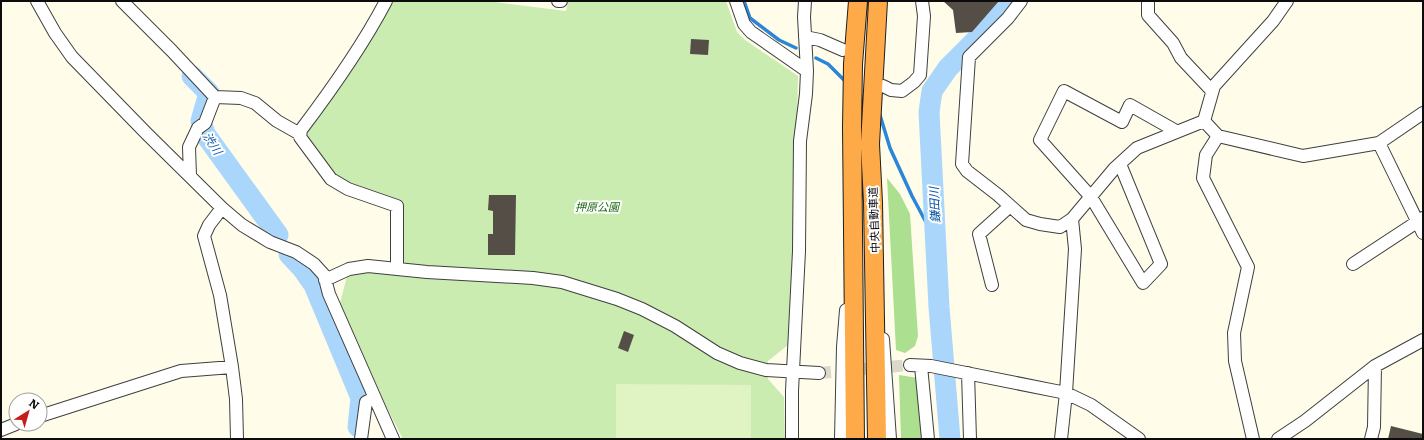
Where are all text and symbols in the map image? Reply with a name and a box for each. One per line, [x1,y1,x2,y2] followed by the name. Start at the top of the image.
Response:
[199,128,228,160] water label: 渋川
[924,185,944,223] water label: 鎌田川
[864,187,882,253] street label: 中央自動車道
[575,198,621,214] park label: 押原公園
[8,392,48,432] north arrow
[26,394,43,412] text: N

